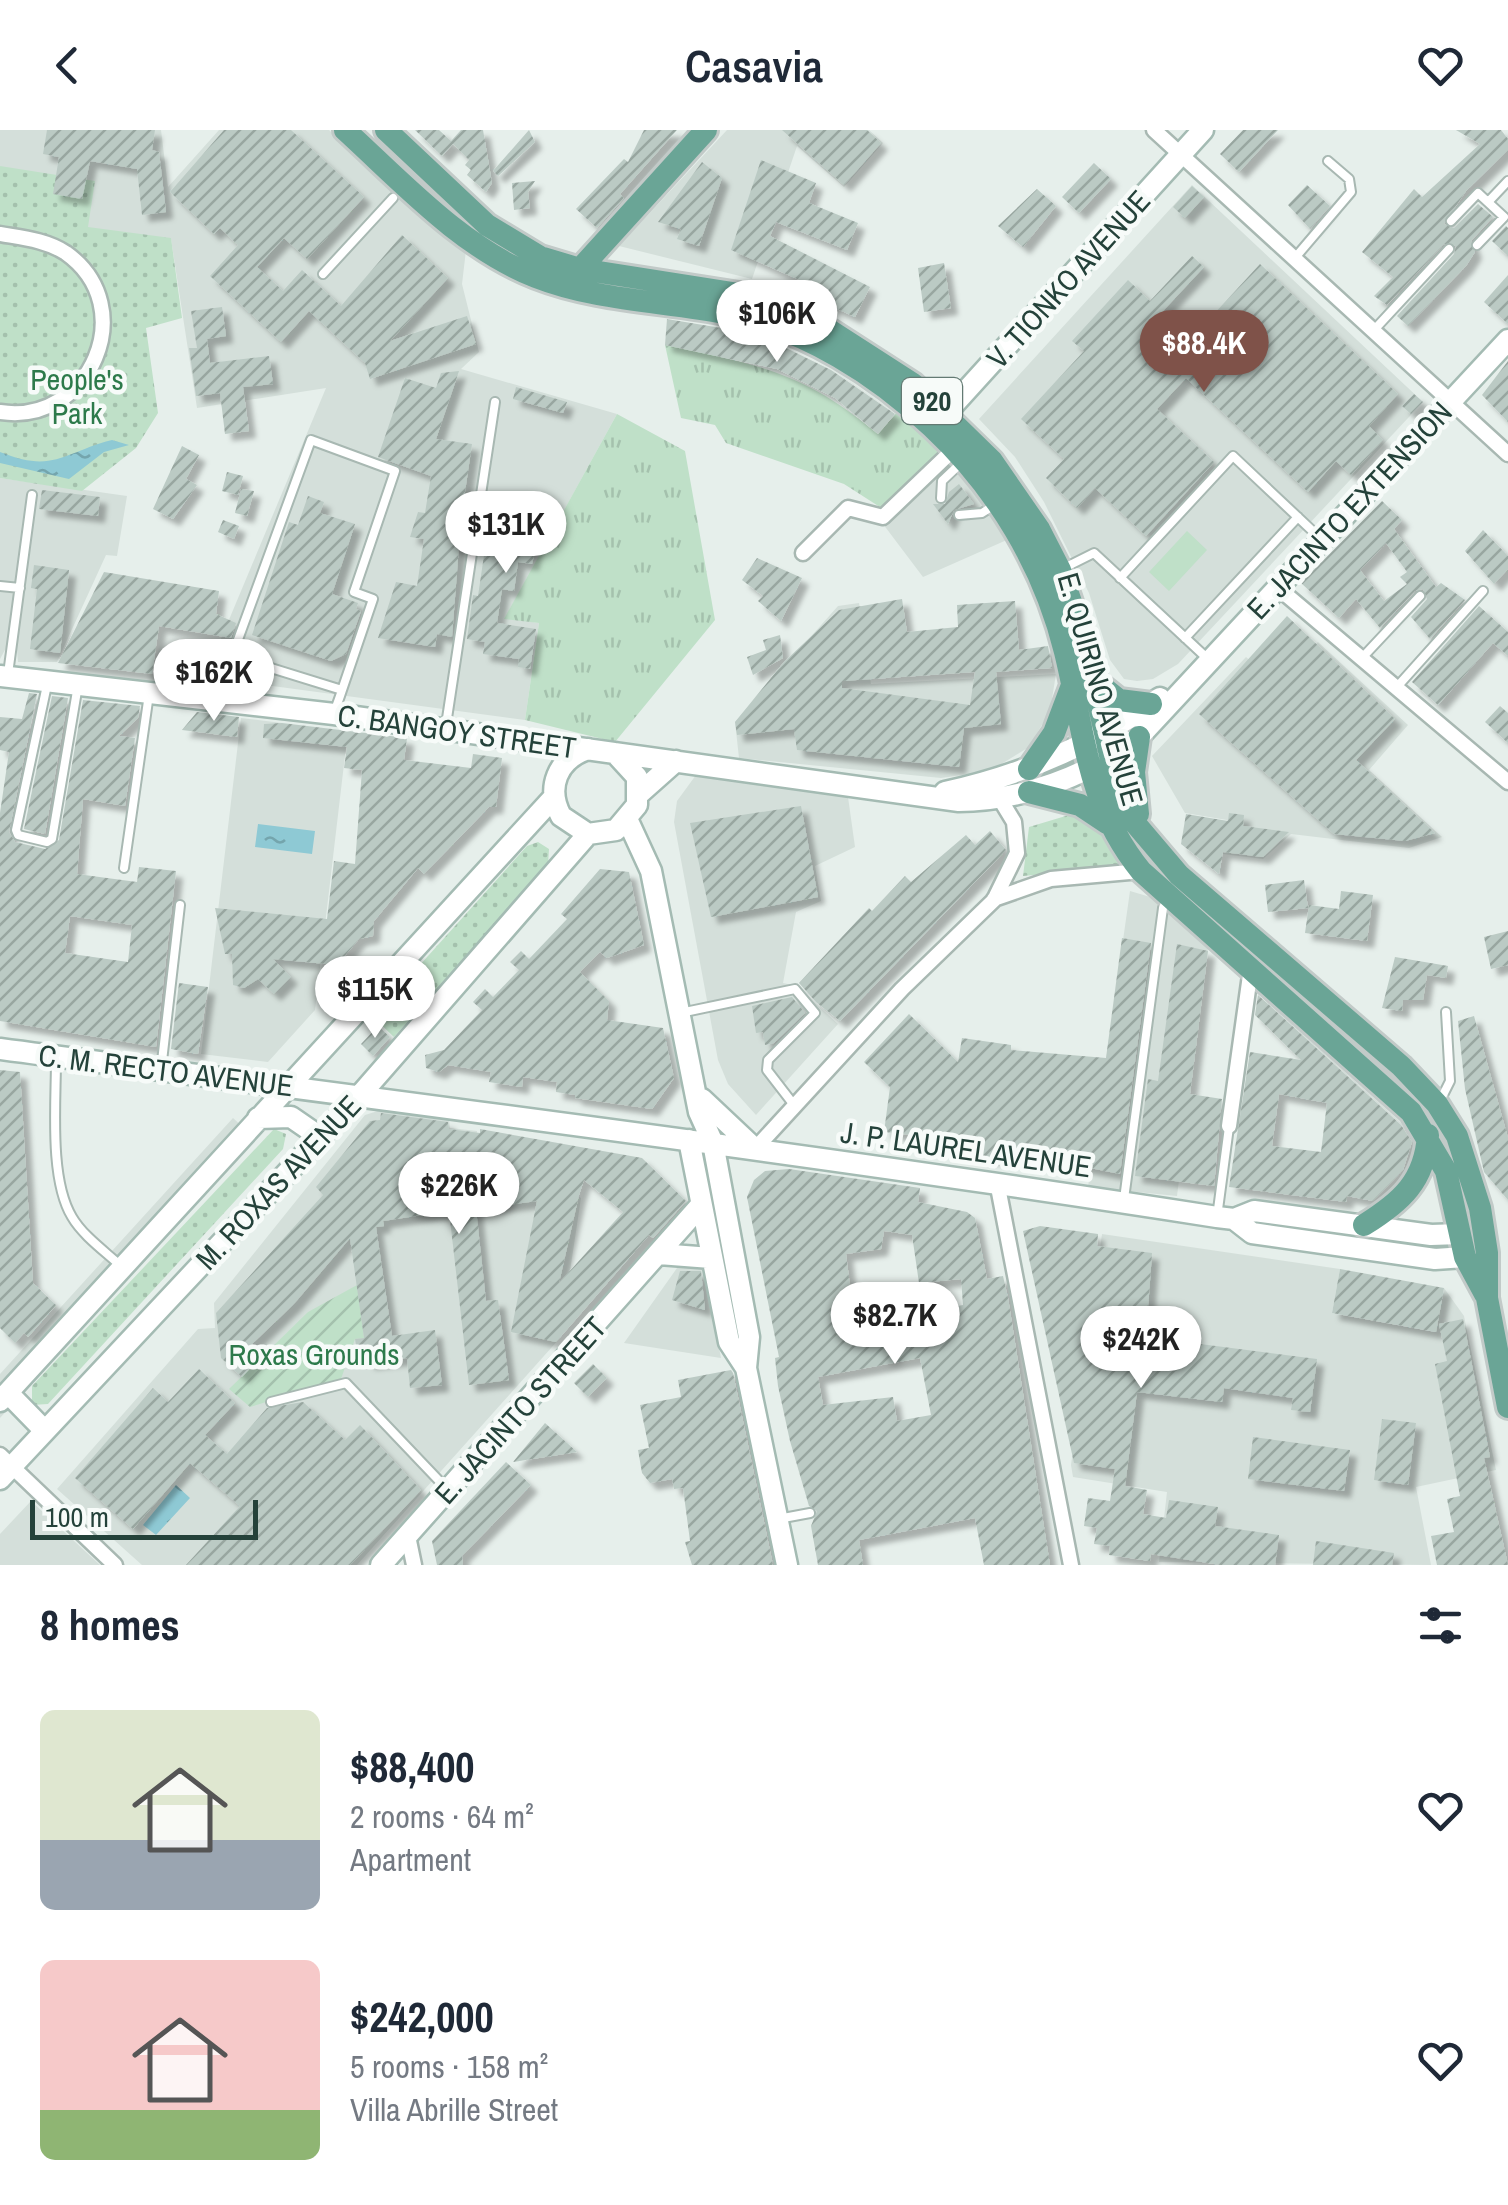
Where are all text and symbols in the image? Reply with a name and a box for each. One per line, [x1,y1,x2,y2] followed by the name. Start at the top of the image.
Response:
[685,35,823,96] text: Casavia
[40,38,95,93] icon: back
[1413,38,1468,93] icon: heart
[977,181,1159,377] street label: V. TIONKO AVENUE
[707,280,847,365] pin: $106K
[738,291,816,334] text: $106K
[1123,310,1285,395] pin: $88.4K
[1162,321,1246,364] text: $88.4K
[30,359,124,433] park label: People's Park
[902,378,962,424] road number: 920
[1238,393,1460,627] street label: E. JACINTO EXTENSION
[436,491,576,576] pin: $131K
[467,502,545,545] text: $131K
[1049,568,1153,810] street label: E. QUIRINO AVENUE
[144,639,284,724] pin: $162K
[175,650,253,693] text: $162K
[335,694,579,768] street label: C. BANGOY STREET
[305,956,445,1041] pin: $115K
[337,967,413,1010] text: $115K
[36,1035,296,1105] street label: C. M. RECTO AVENUE
[187,1086,369,1278] street label: M. ROXAS AVENUE
[838,1112,1094,1186] street label: J. P. LAUREL AVENUE
[389,1152,529,1237] pin: $226K
[420,1163,498,1206] text: $226K
[814,1282,976,1367] pin: $82.7K
[853,1293,937,1336] text: $82.7K
[1071,1306,1211,1391] pin: $242K
[425,1308,615,1512] street label: E. JACINTO STREET
[1102,1317,1180,1360] text: $242K
[229,1334,399,1374] park label: Roxas Grounds
[30,1495,258,1540] scale bar
[45,1498,109,1536] text: 100 m
[40,1597,180,1653] text: 8 homes
[1413,1598,1468,1653] icon: filters
[350,1739,475,1795] text: $88,400
[120,1750,240,1870] icon: home
[1413,1783,1468,1838] icon: heart
[350,1795,534,1838] text: 2 rooms · 64 m²
[350,1838,471,1881] text: Apartment
[350,1989,494,2045] text: $242,000
[120,2000,240,2120] icon: home
[1413,2033,1468,2088] icon: heart
[350,2045,548,2088] text: 5 rooms · 158 m²
[350,2088,558,2131] text: Villa Abrille Street

